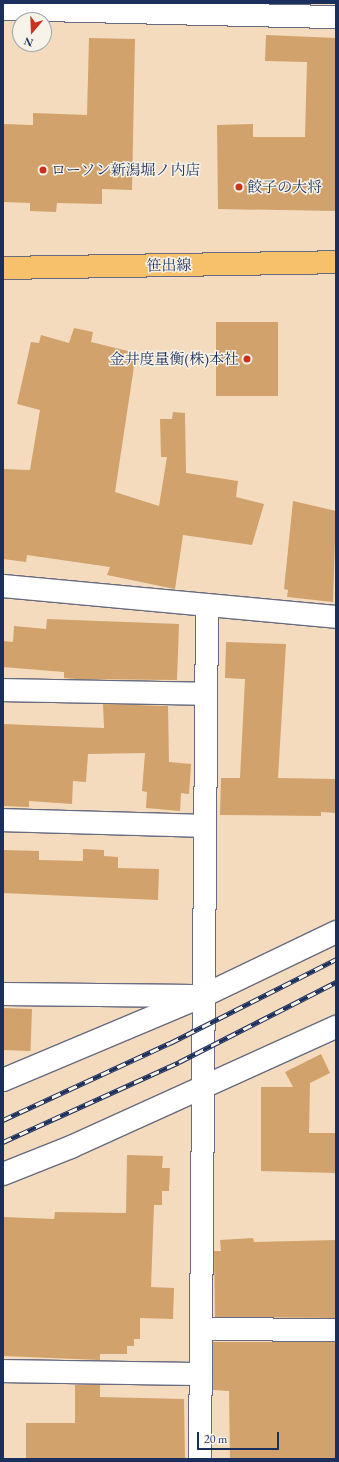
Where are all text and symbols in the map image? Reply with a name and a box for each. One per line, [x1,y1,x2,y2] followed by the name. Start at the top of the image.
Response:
[12,12,52,52] north arrow
[22,34,35,50] text: N
[51,161,201,179] place label: ローソン新潟堀ノ内店
[38,165,48,175] marker: ローソン新潟堀ノ内店
[247,178,322,196] place label: 餃子の大将
[234,182,244,192] marker: 餃子の大将
[146,256,192,274] street label: 笹出線
[110,350,239,368] place label: 金井度量衡(株)本社
[242,354,252,364] marker: 金井度量衡(株)本社
[199,1424,281,1450] scale bar
[204,1431,227,1447] text: 20 m

